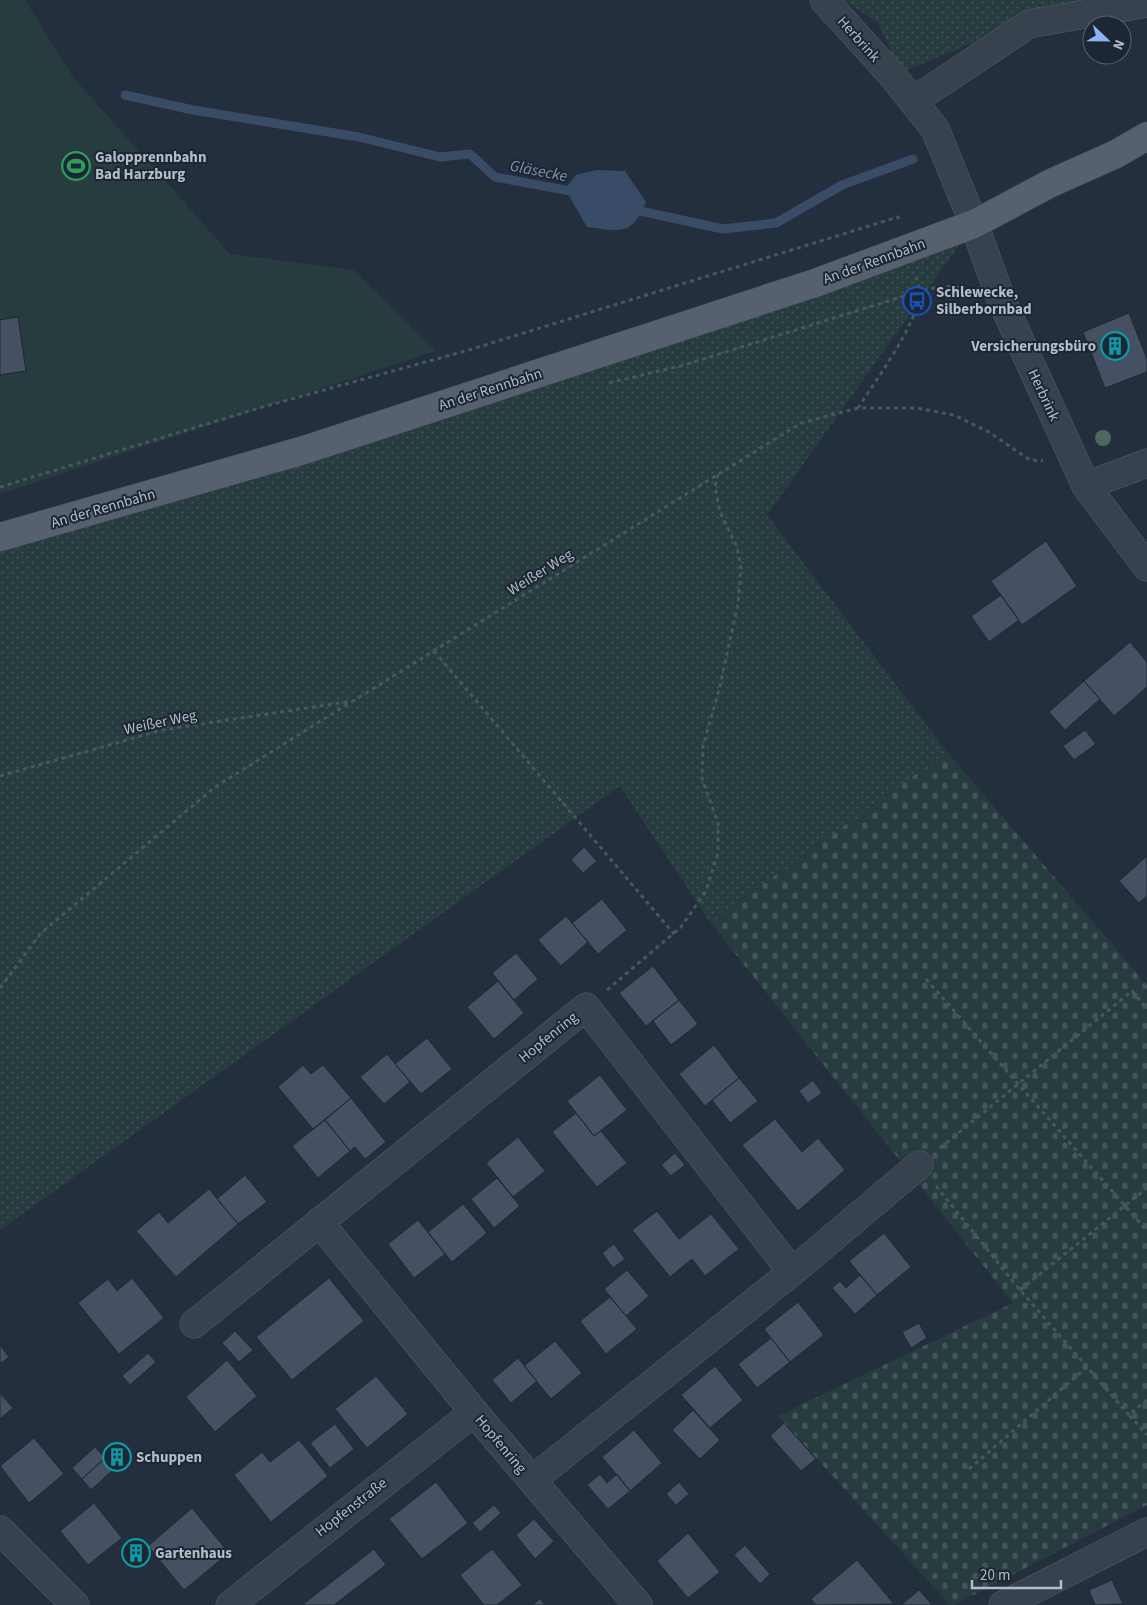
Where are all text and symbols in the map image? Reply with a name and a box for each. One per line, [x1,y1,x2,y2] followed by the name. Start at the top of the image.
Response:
[832,12,885,67] street label: Herbrink
[1082,15,1132,65] north arrow
[1107,36,1129,53] text: N
[95,147,207,185] place label: Galopprennbahn Bad Harzburg
[61,151,91,181] sports icon: Galopprennbahn Bad Harzburg
[508,155,570,187] water label: Gläsecke
[820,233,928,290] street label: An der Rennbahn
[936,282,1032,320] place label: Schlewecke, Silberbornbad
[902,286,932,316] bus stop icon: Schlewecke, Silberbornbad
[1100,331,1130,361] building icon: Versicherungsbüro
[970,336,1096,357] place label: Versicherungsbüro
[436,363,545,416] street label: An der Rennbahn
[1022,366,1065,425] street label: Herbrink
[49,484,158,533] street label: An der Rennbahn
[503,544,578,601] street label: Weißer Weg
[122,704,199,740] street label: Weißer Weg
[514,1007,583,1068] street label: Hopfenring
[470,1410,532,1478] street label: Hopfenring
[102,1442,132,1472] building icon: Schuppen
[136,1447,202,1468] place label: Schuppen
[311,1473,392,1542] street label: Hopfenstraße
[121,1538,151,1568] building icon: Gartenhaus
[155,1543,232,1564] place label: Gartenhaus
[972,1558,1061,1590] scale bar
[980,1565,1010,1586] text: 20 m

